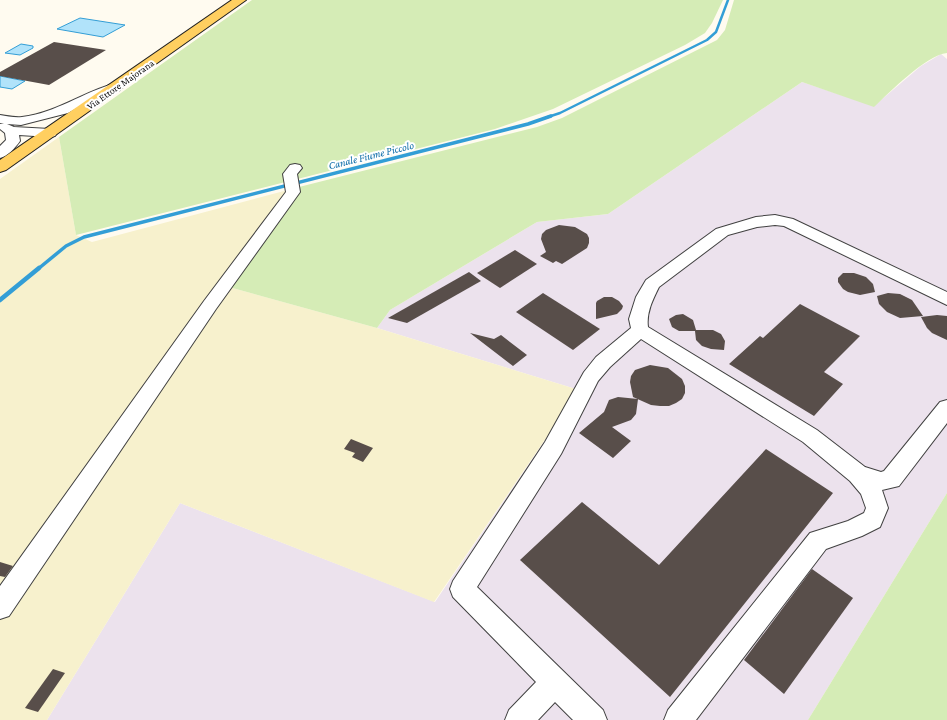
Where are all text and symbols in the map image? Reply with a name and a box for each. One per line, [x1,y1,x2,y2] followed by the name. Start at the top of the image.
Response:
[85,57,157,113] street label: Via Ettore Majorana
[327,138,415,171] water label: Canale Fiume Piccolo

